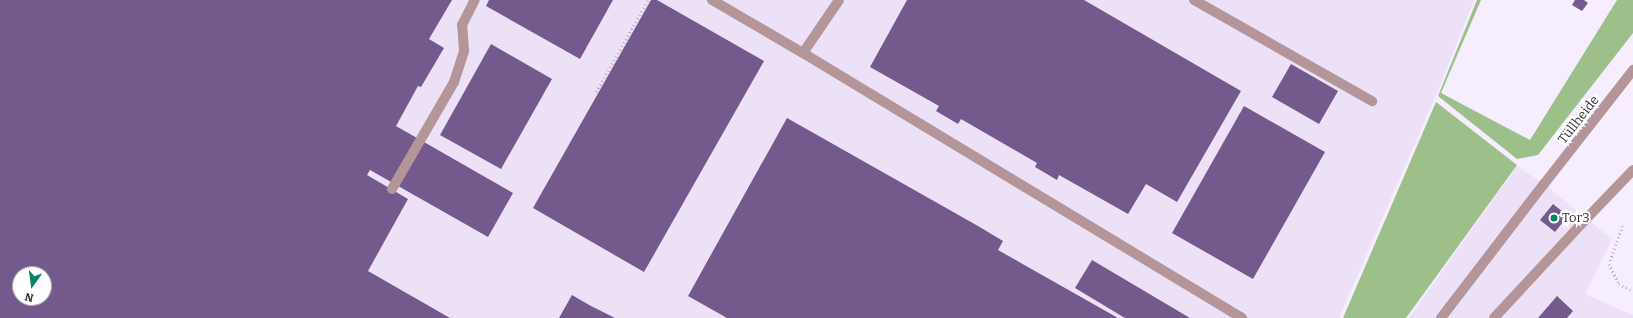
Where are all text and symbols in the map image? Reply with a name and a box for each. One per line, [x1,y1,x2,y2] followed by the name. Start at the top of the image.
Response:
[1555,93,1603,147] street label: Tüllheide
[1562,210,1590,226] place label: Tor3
[1549,213,1559,223] marker: Tor3
[12,266,52,306] north arrow
[24,290,35,304] text: N

